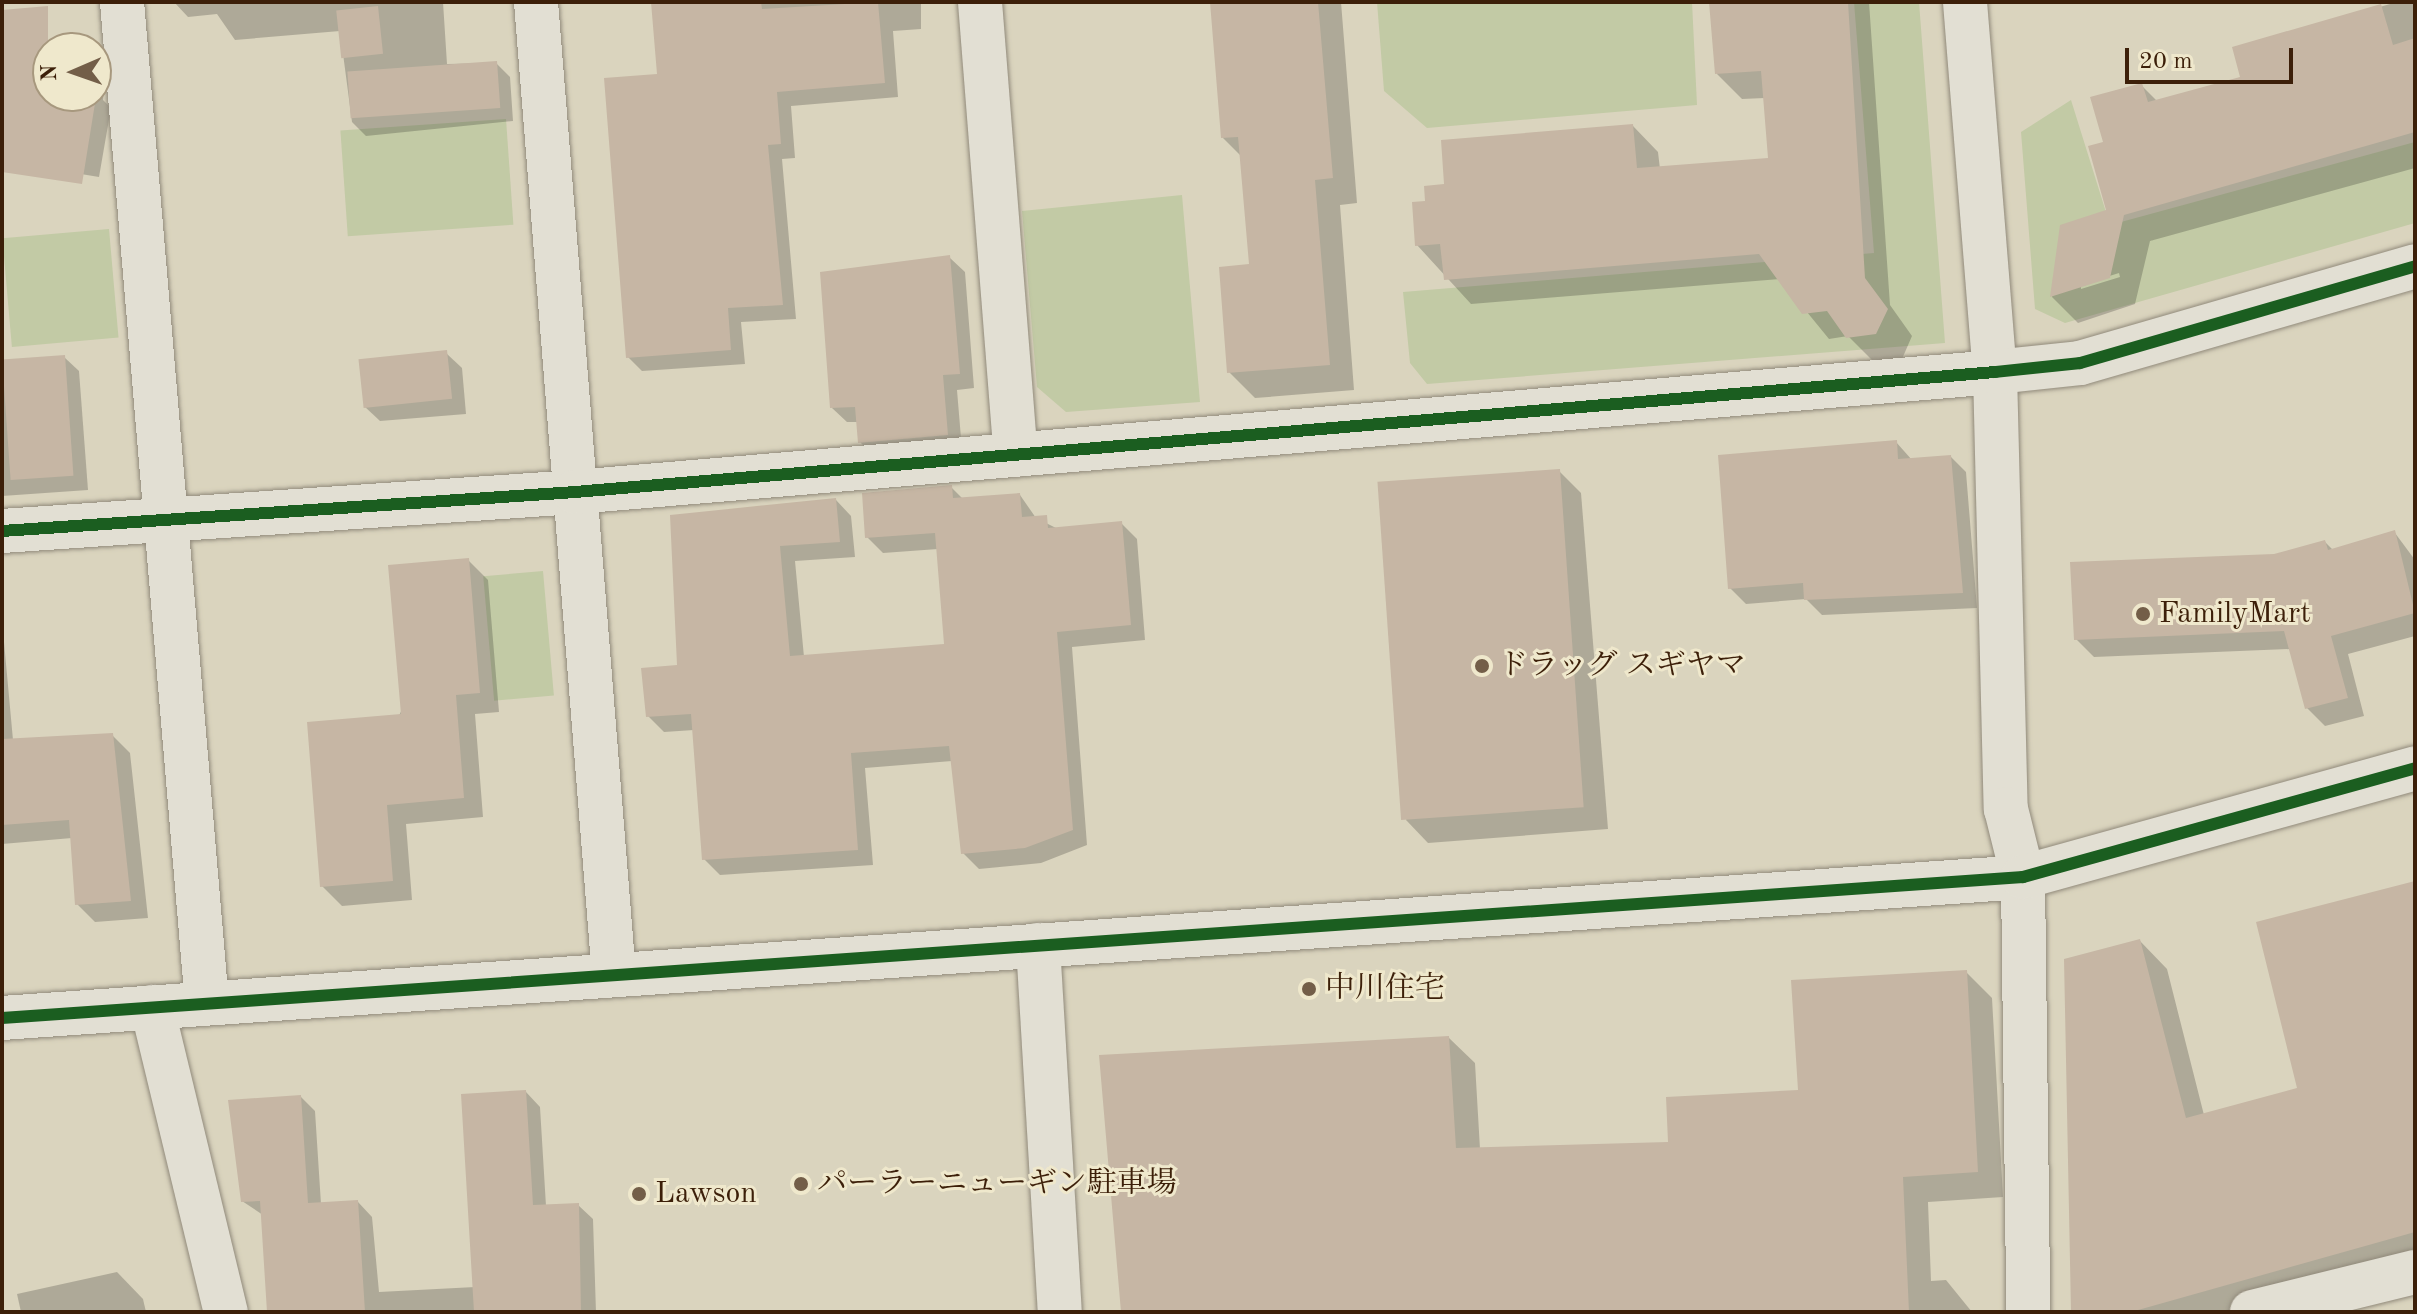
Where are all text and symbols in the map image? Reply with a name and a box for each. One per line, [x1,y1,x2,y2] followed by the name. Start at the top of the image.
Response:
[32,32,112,112] north arrow
[2129,32,2297,82] scale bar
[2139,50,2193,74] text: 20 m
[39,64,61,82] text: N
[2159,596,2311,632] place label: FamilyMart
[2134,605,2152,623] marker: FamilyMart
[1498,648,1746,684] place label: ドラッグ スギヤマ
[1473,657,1491,675] marker: ドラッグ スギヤマ
[1325,971,1445,1007] place label: 中川住宅
[1300,980,1318,998] marker: 中川住宅
[817,1166,1177,1202] place label: パーラーニューギン駐車場
[792,1175,810,1193] marker: パーラーニューギン駐車場
[655,1176,757,1212] place label: Lawson
[630,1185,648,1203] marker: Lawson

